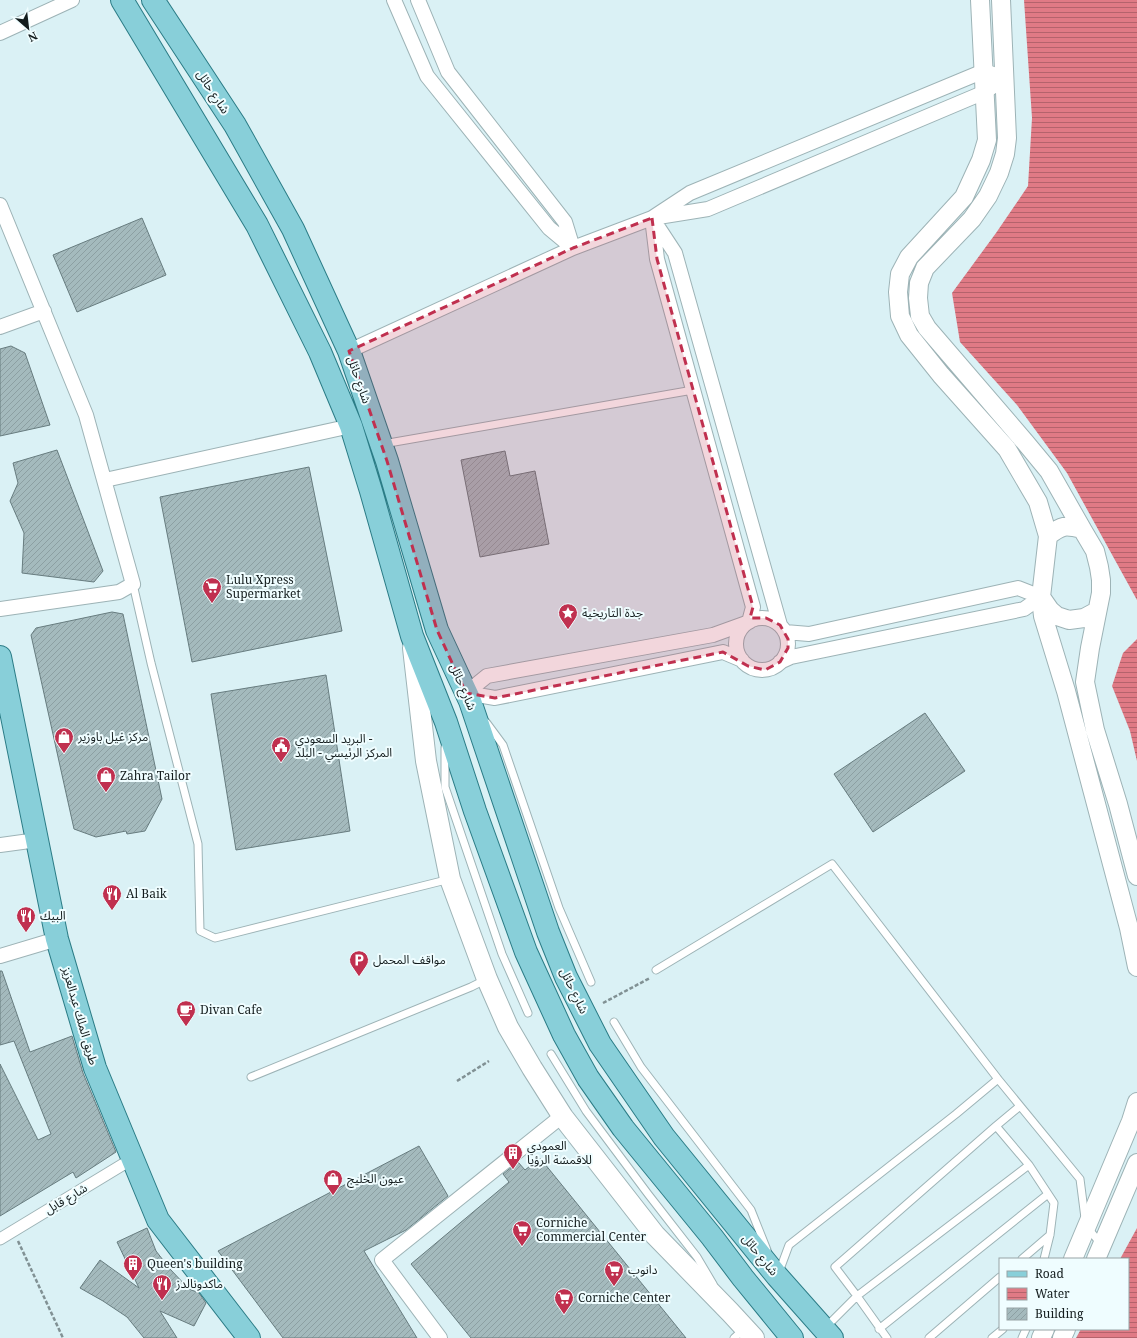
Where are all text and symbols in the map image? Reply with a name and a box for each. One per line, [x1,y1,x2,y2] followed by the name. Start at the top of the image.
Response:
[8,8,48,48] north arrow
[25,29,40,46] text: N
[192,67,234,117] street label: شارع حائل
[343,354,375,406] street label: شارع حائل
[226,571,301,602] place label: Lulu Xpress Supermarket
[201,576,223,604] supermarket icon: Lulu Xpress Supermarket
[557,602,579,630] place icon: جدة التاريخية
[582,604,643,621] place label: جدة التاريخية
[445,661,481,713] street label: شارع حائل
[53,726,75,754] shop icon: مركز غيل باوزير
[77,728,148,745] place label: مركز غيل باوزير
[295,730,392,763] place label: البريد السعودي - المركز الرئيسي - البلد
[270,735,292,763] public building icon: البريد السعودي - المركز الرئيسي - البلد
[95,765,117,793] shop icon: Zahra Tailor
[120,767,191,784] place label: Zahra Tailor
[101,883,123,911] restaurant icon: Al Baik
[126,885,168,902] place label: Al Baik
[15,905,37,933] restaurant icon: البيك
[40,907,66,924] place label: البيك
[348,949,370,977] parking icon: مواقف المحمل
[373,951,446,968] place label: مواقف المحمل
[58,964,103,1067] street label: طريق الملك عبدالعزيز
[555,965,593,1017] street label: شارع حائل
[175,999,197,1027] cafe icon: Divan Cafe
[200,1001,262,1018] place label: Divan Cafe
[527,1137,592,1168] place label: العمودي للاقمشة الرؤيا
[502,1142,524,1170] building icon: العمودي للاقمشة الرؤيا
[322,1168,344,1196] shop icon: عيون الخليج
[347,1170,404,1188] place label: عيون الخليج
[41,1179,91,1219] street label: شارع قابل
[536,1214,647,1245] place label: Corniche Commercial Center
[511,1219,533,1247] supermarket icon: Corniche Commercial Center
[738,1230,782,1280] street label: شارع حائل
[122,1253,144,1281] building icon: Queen's building
[147,1255,243,1272] place label: Queen's building
[999,1258,1129,1330] legend
[603,1259,625,1287] supermarket icon: دانوب
[628,1261,658,1278] place label: دانوب
[1035,1265,1065,1282] text: Road
[151,1273,173,1301] restaurant icon: ماكدونالدز
[175,1275,223,1292] place label: ماكدونالدز
[1035,1285,1070,1302] text: Water
[553,1287,575,1315] supermarket icon: Corniche Center
[578,1289,671,1306] place label: Corniche Center
[1035,1305,1084,1322] text: Building

